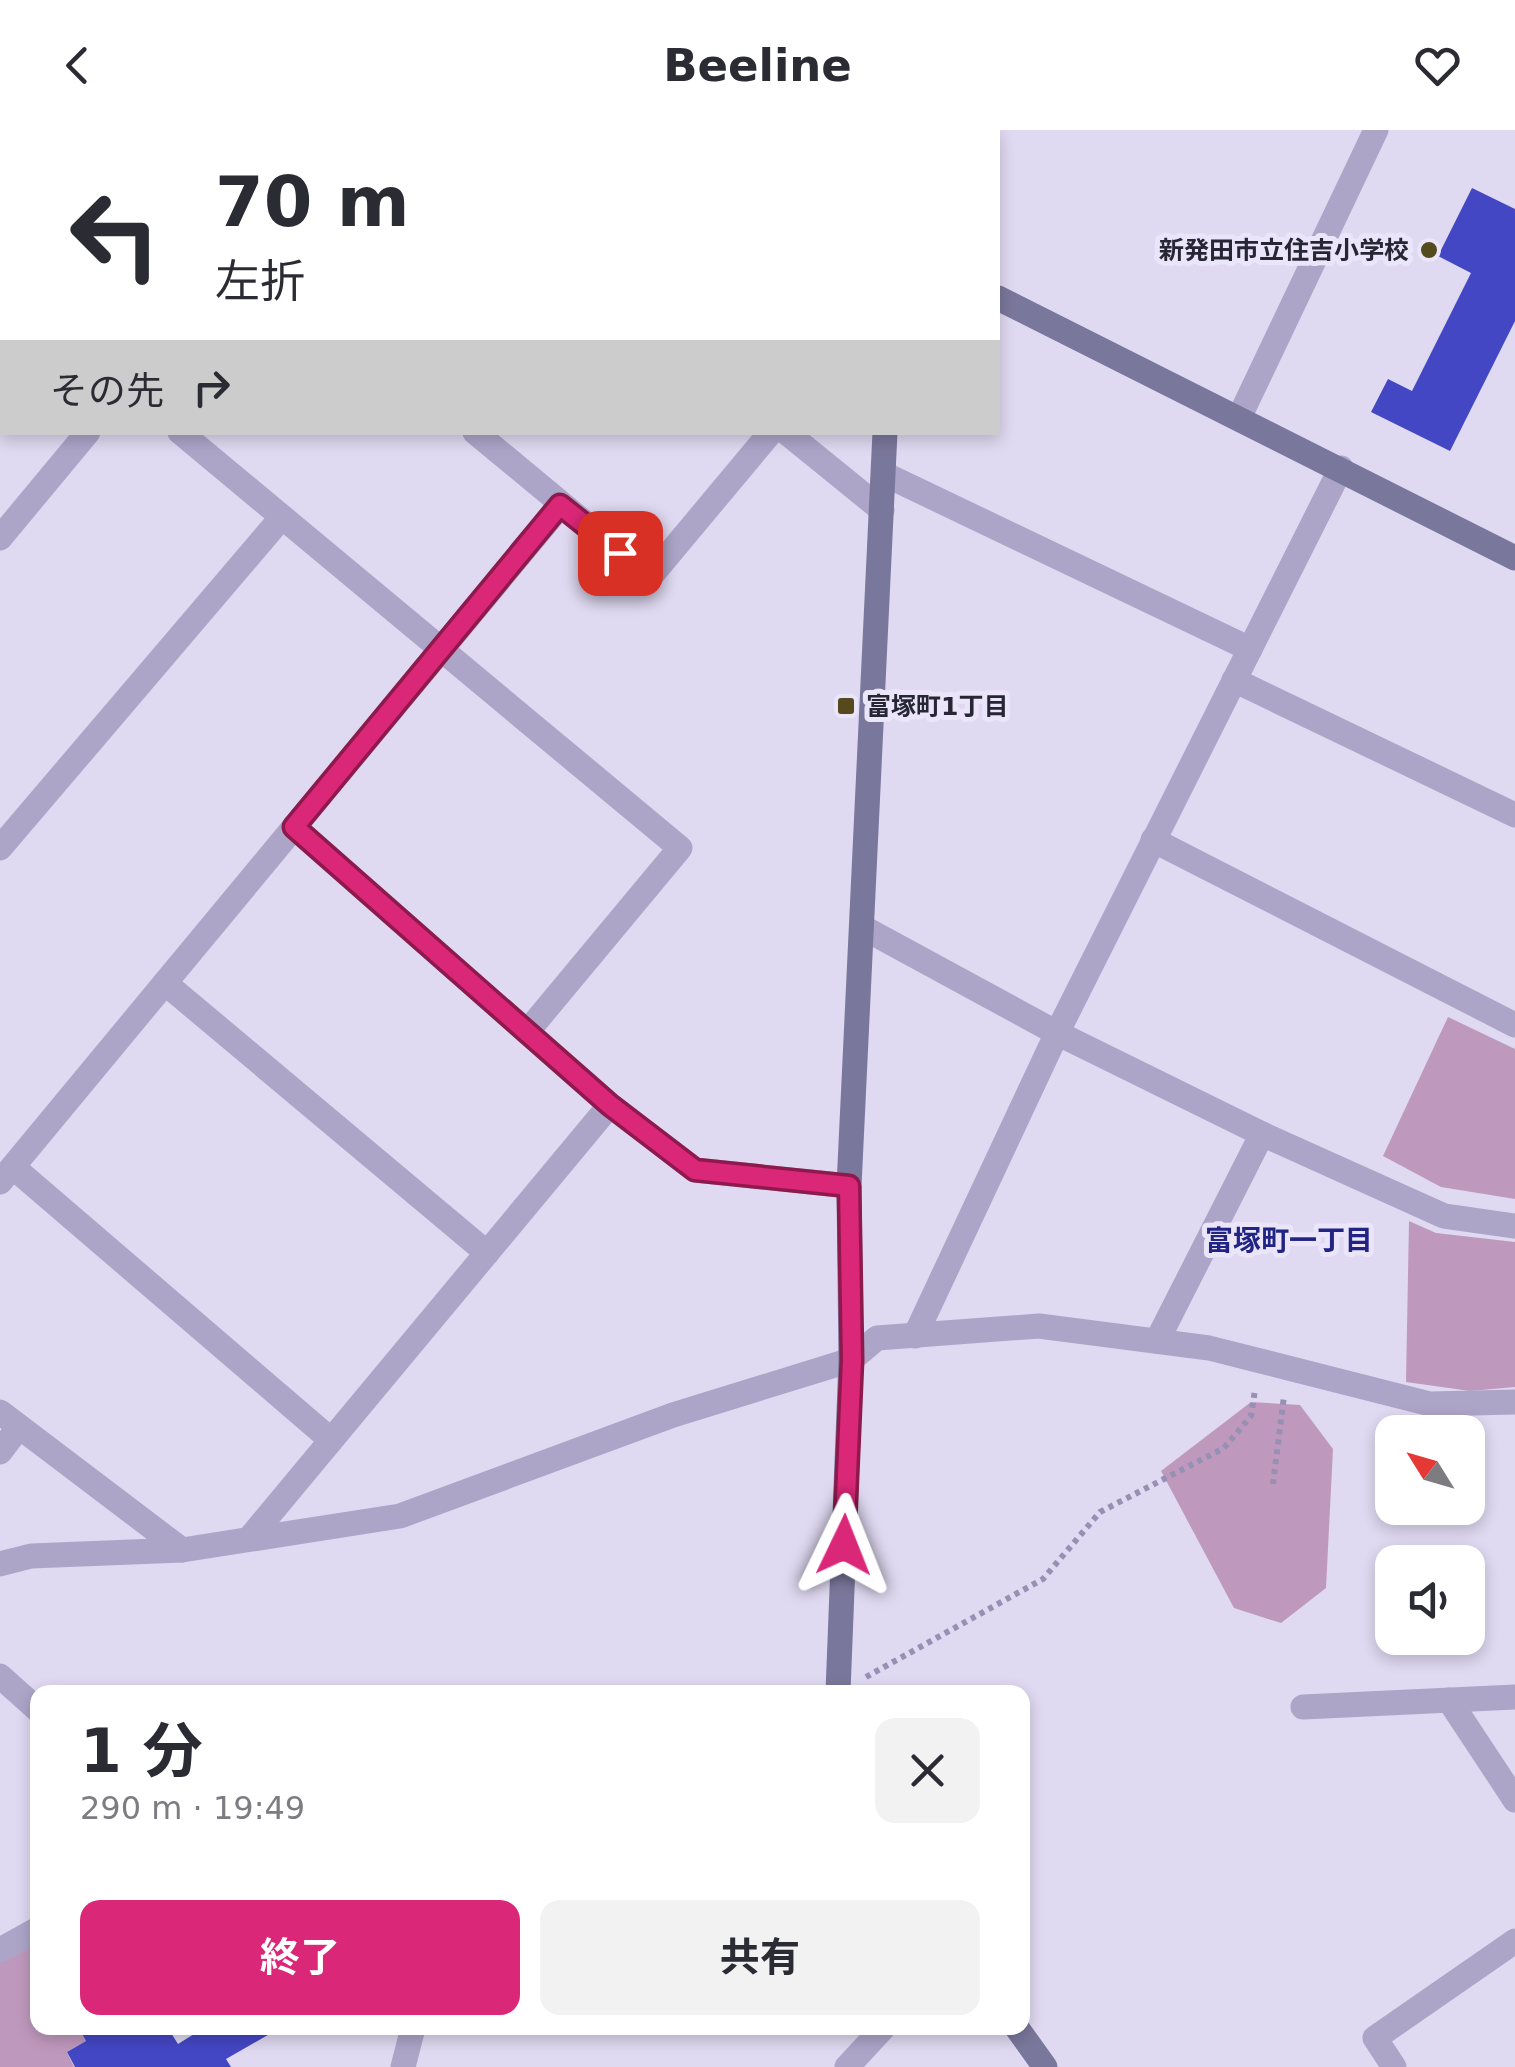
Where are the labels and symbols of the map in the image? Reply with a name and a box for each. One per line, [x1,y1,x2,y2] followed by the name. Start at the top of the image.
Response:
[1159,236,1409,265] place label: 新発田市立住吉小学校
[1418,239,1440,261] marker: 新発田市立住吉小学校
[578,511,663,596] pin
[866,692,1008,721] place label: 富塚町1丁目
[835,695,857,717] marker: 富塚町1丁目
[1205,1224,1373,1257] district label: 富塚町一丁目
[1375,1415,1485,1525] north arrow
[792,1493,896,1597] position arrow

